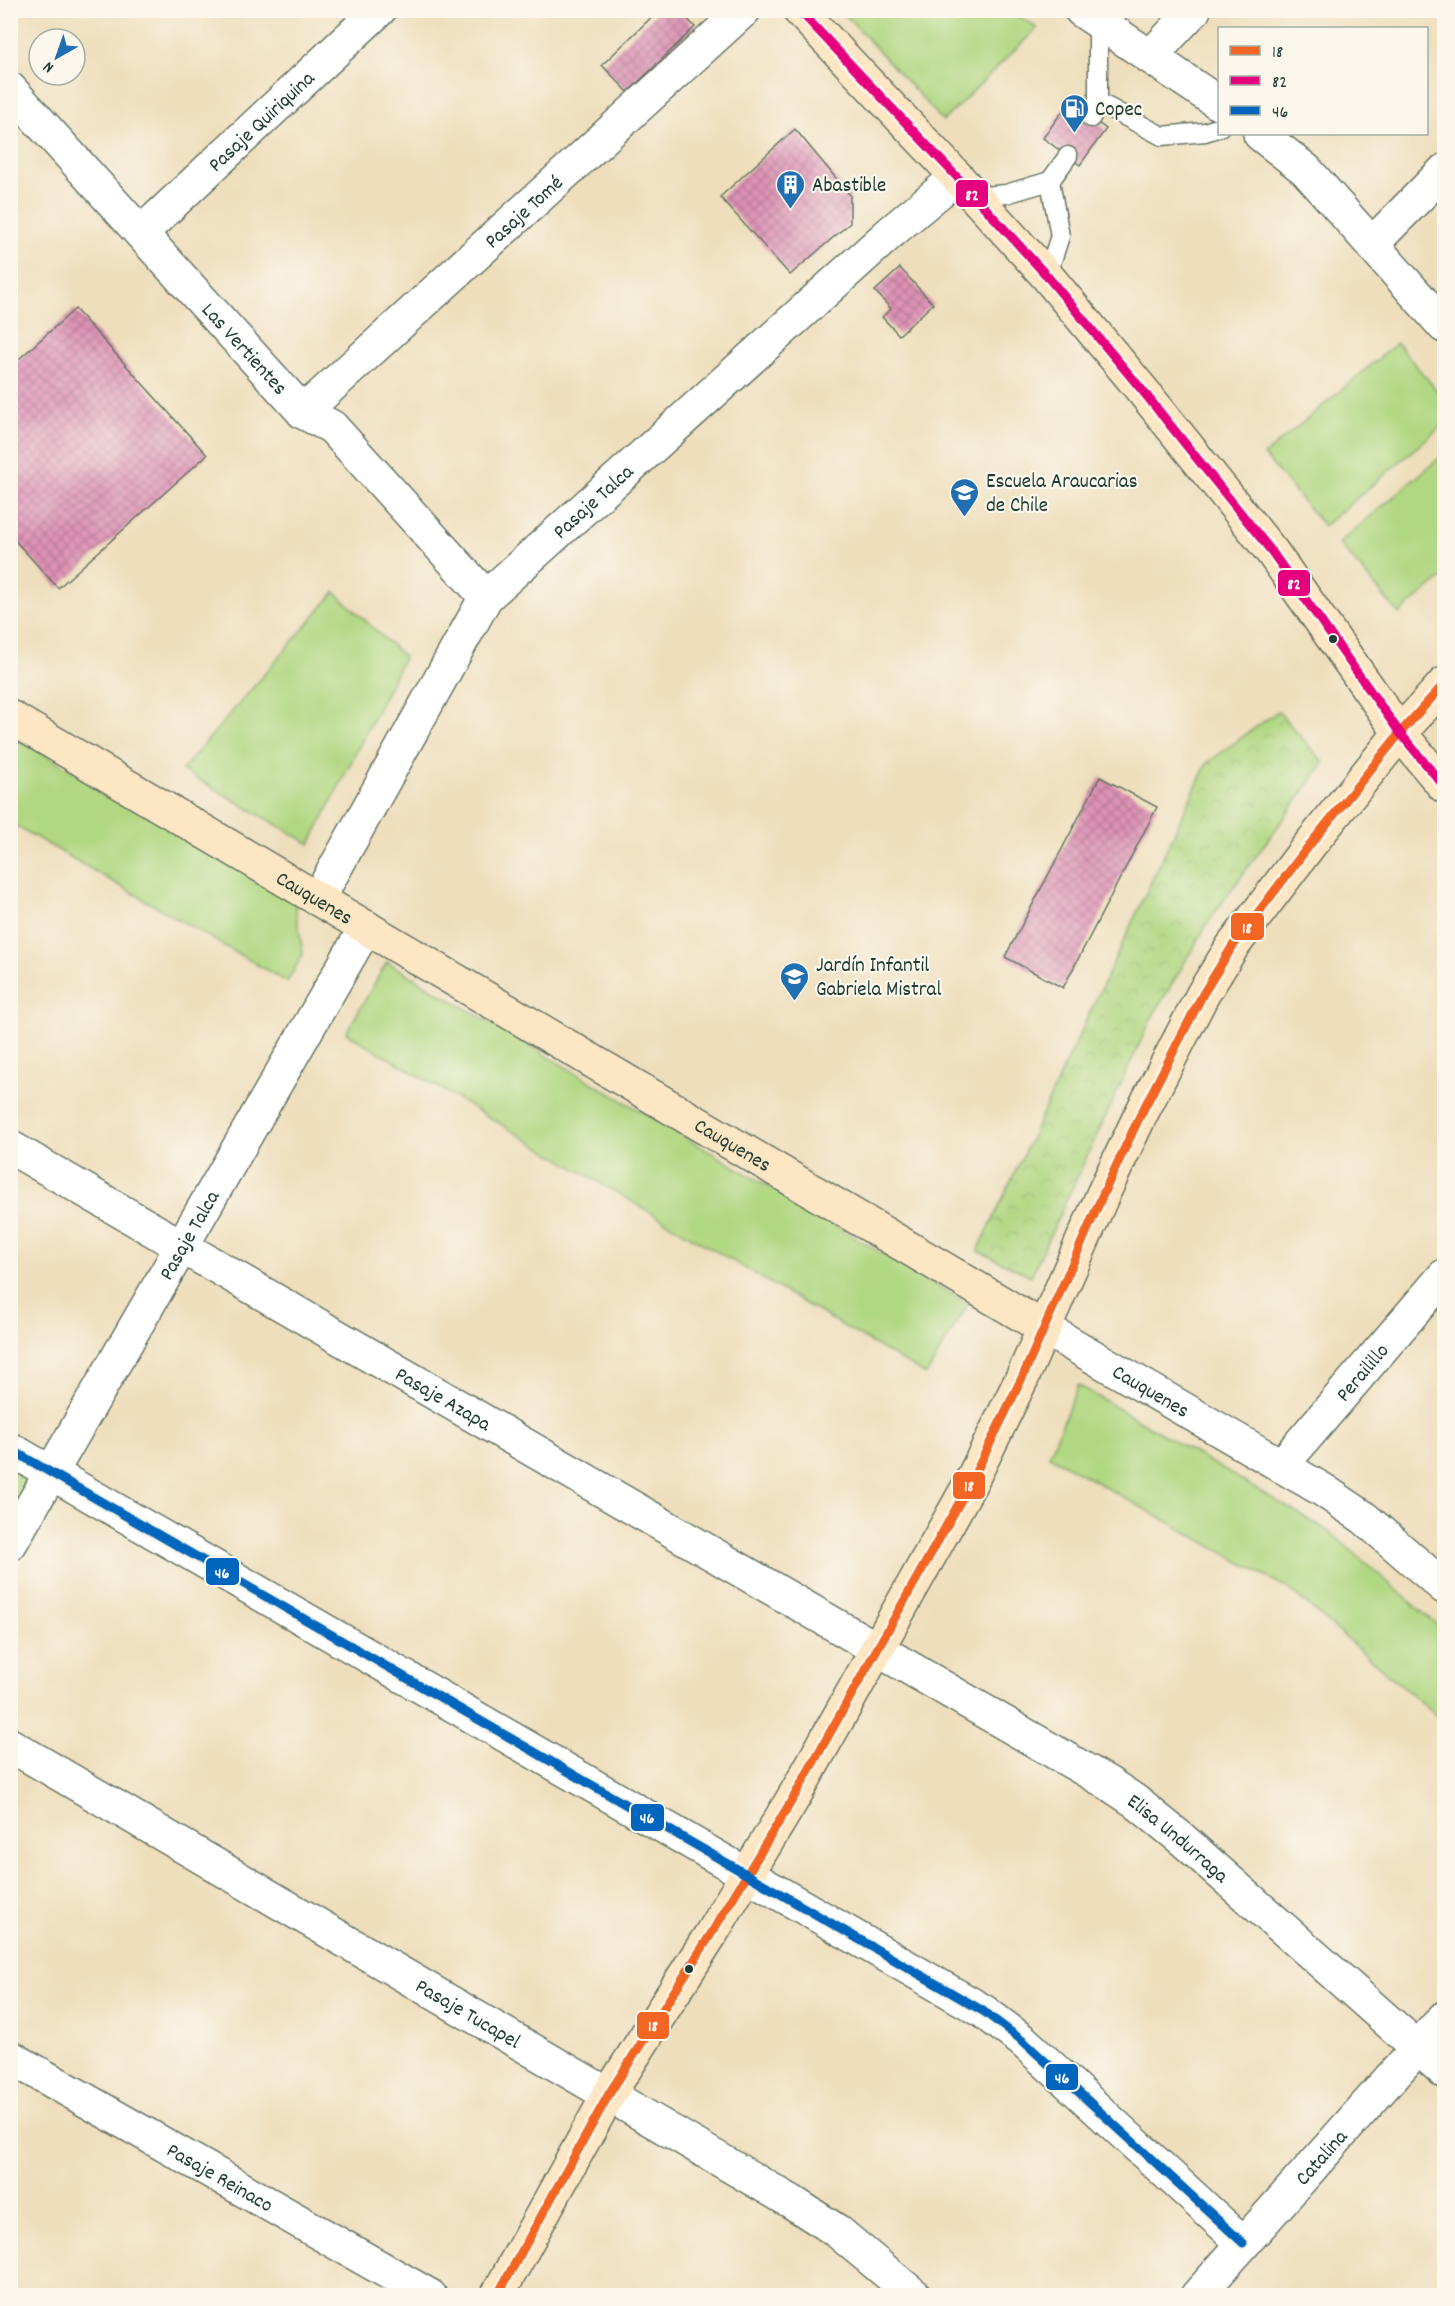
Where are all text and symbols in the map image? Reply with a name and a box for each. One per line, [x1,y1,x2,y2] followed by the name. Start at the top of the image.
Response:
[27,27,87,87] north arrow
[1218,27,1428,135] legend
[1272,41,1283,66] text: 18
[38,55,59,78] text: N
[203,65,324,181] street label: Pasaje Quiriquina
[1272,71,1287,96] text: 82
[1058,92,1090,134] fuel station icon: Copec
[1095,96,1142,126] place label: Copec
[1272,101,1288,126] text: 46
[775,168,807,210] building icon: Abastible
[479,170,571,257] street label: Pasaje Tomé
[812,172,886,202] place label: Abastible
[955,179,989,208] line badge: 82
[965,185,979,208] text: 82
[193,297,293,403] street label: Las Vertientes
[548,458,642,548] street label: Pasaje Talca
[986,468,1138,522] place label: Escuela Araucarias de Chile
[949,476,981,518] school or university icon: Escuela Araucarias de Chile
[1277,569,1311,597] line badge: 82
[1287,574,1301,597] text: 82
[1327,633,1339,645] unlabelled marker
[269,865,357,934] street label: Cauquenes
[1230,912,1265,941] line badge: 18
[1242,918,1253,941] text: 18
[816,952,941,1006] place label: Jardín Infantil Gabriela Mistral
[779,960,811,1002] school or university icon: Jardín Infantil Gabriela Mistral
[688,1112,776,1181] street label: Cauquenes
[153,1185,229,1287] street label: Pasaje Talca
[1330,1338,1398,1410] street label: Perailillo
[1106,1359,1194,1427] street label: Cauquenes
[388,1361,497,1441] street label: Pasaje Azapa
[952,1471,986,1500] line badge: 18
[964,1476,975,1499] text: 18
[205,1557,240,1586] line badge: 46
[215,1563,229,1586] text: 46
[1120,1788,1235,1892] street label: Elisa Undurraga
[630,1803,665,1832] line badge: 46
[640,1808,654,1831] text: 46
[683,1963,695,1975] unlabelled marker
[409,1973,525,2058] street label: Pasaje Tucapel
[636,2011,670,2040] line badge: 18
[648,2016,659,2039] text: 18
[1045,2063,1079,2091] line badge: 46
[1055,2068,1069,2091] text: 46
[1290,2123,1357,2194] street label: Catalina
[160,2137,278,2222] street label: Pasaje Reinaco

